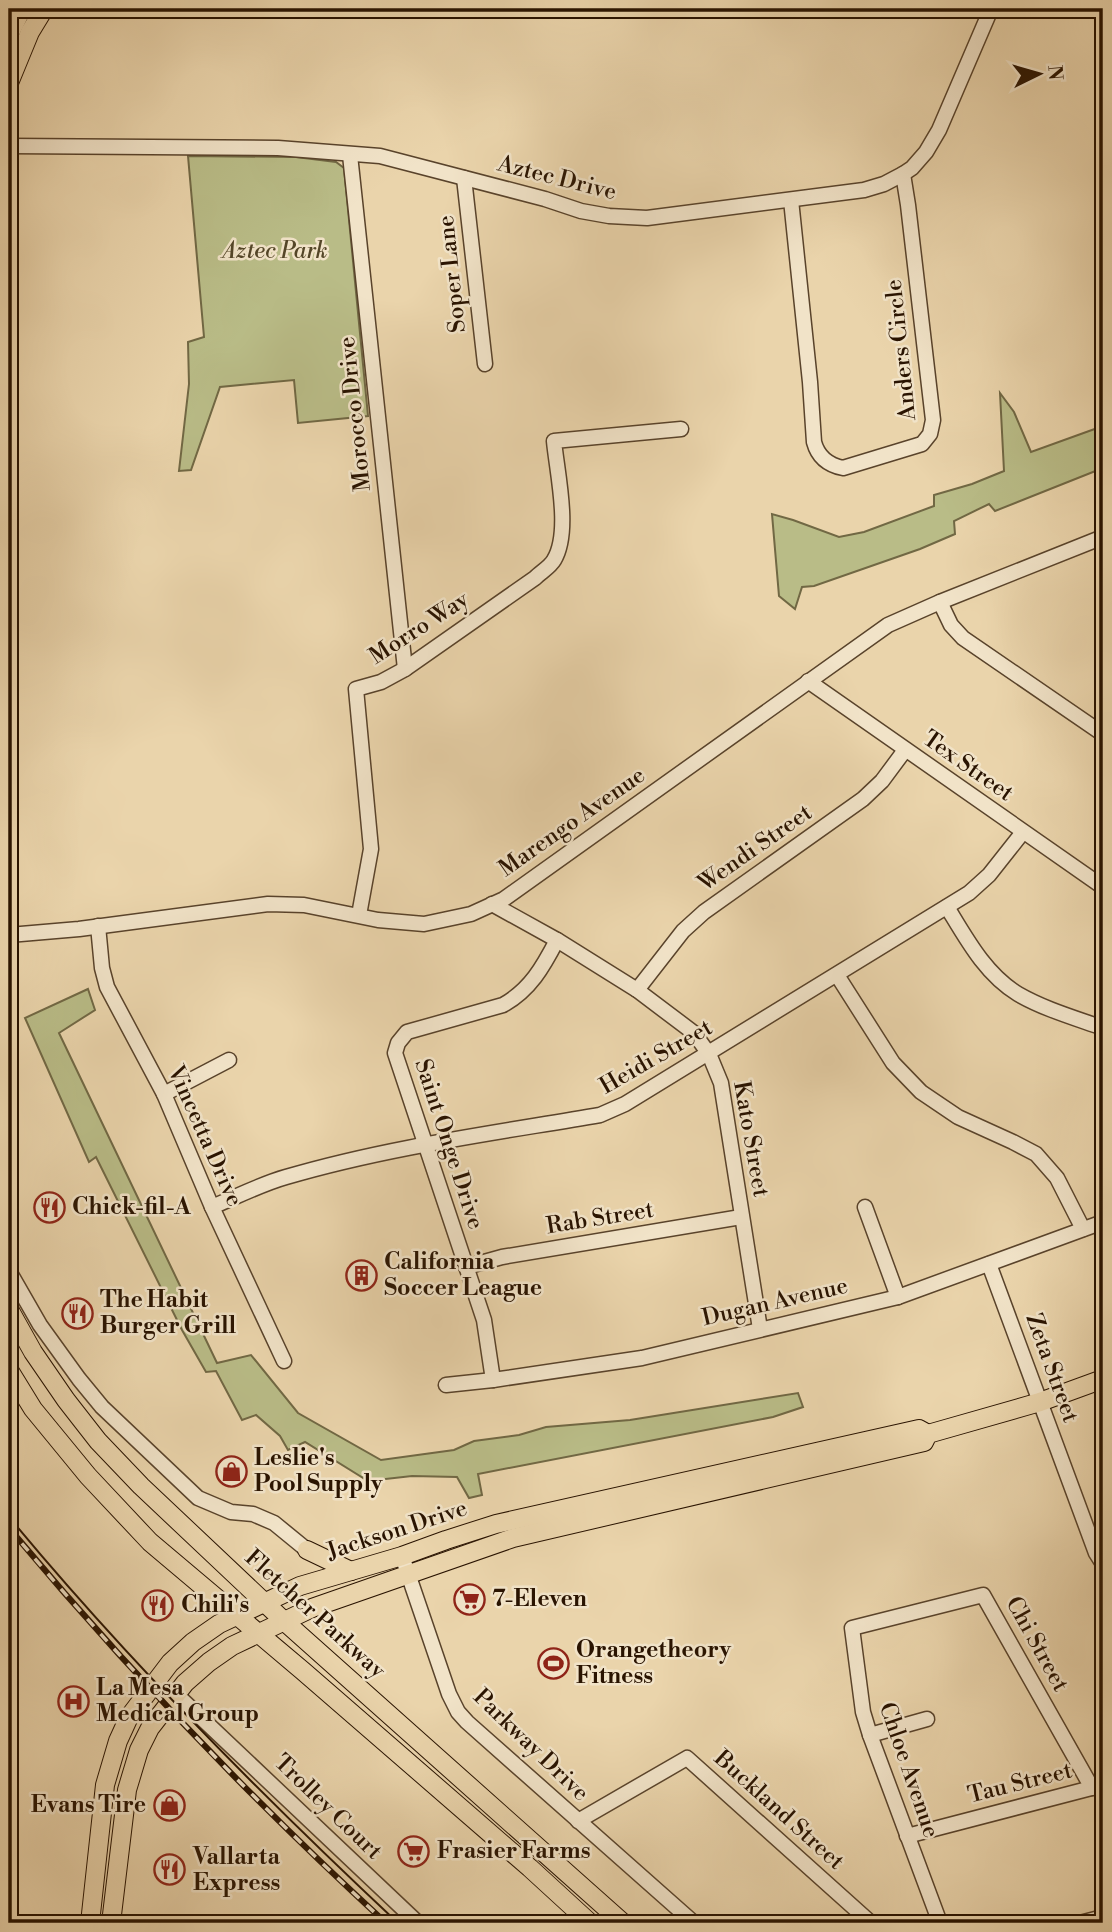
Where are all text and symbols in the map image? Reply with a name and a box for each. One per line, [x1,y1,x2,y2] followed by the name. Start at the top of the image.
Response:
[1004,38,1074,108] north arrow
[1042,64,1068,81] text: N
[494,149,619,206] street label: Aztec Drive
[432,214,472,334] street label: Soper Lane
[219,237,328,265] park label: Aztec Park
[880,278,922,423] street label: Anders Circle
[333,335,377,493] street label: Morocco Drive
[364,585,475,671] street label: Morro Way
[917,725,1019,807] street label: Tex Street
[493,761,651,883] street label: Marengo Avenue
[692,799,817,898] street label: Wendi Street
[595,1014,717,1100] street label: Heidi Street
[408,1055,490,1233] street label: Saint Onge Drive
[161,1060,249,1211] street label: Vincetta Drive
[727,1079,775,1199] street label: Kato Street
[32,1190,66,1224] restaurant icon: Chick-fil-A
[72,1193,191,1221] place label: Chick-fil-A
[544,1196,656,1240] street label: Rab Street
[384,1248,542,1302] place label: California Soccer League
[344,1258,378,1292] building icon: California Soccer League
[699,1272,851,1332] street label: Dugan Avenue
[100,1286,237,1340] place label: The Habit Burger Grill
[60,1296,94,1330] restaurant icon: The Habit Burger Grill
[1019,1310,1085,1426] street label: Zeta Street
[254,1444,383,1498] place label: Leslie's Pool Supply
[214,1454,248,1488] shop icon: Leslie's Pool Supply
[322,1494,471,1566] street label: Jackson Drive
[239,1544,392,1685] street label: Fletcher Parkway
[452,1582,486,1616] supermarket icon: 7-Eleven
[492,1585,587,1613] place label: 7-Eleven
[141,1588,175,1622] restaurant icon: Chili's
[181,1591,249,1619] place label: Chili's
[999,1592,1075,1696] street label: Chi Street
[576,1636,732,1690] place label: Orangetheory Fitness
[536,1646,570,1680] sports icon: Orangetheory Fitness
[96,1674,259,1728] place label: La Mesa Medical Group
[467,1683,595,1807] street label: Parkway Drive
[56,1684,90,1718] hospital icon: La Mesa Medical Group
[873,1699,945,1841] street label: Chloe Avenue
[707,1744,850,1876] street label: Buckland Street
[268,1749,388,1865] street label: Trolley Court
[965,1756,1075,1810] street label: Tau Street
[152,1788,186,1822] shop icon: Evans Tire
[31,1791,146,1819] place label: Evans Tire
[397,1834,431,1868] supermarket icon: Frasier Farms
[437,1837,591,1865] place label: Frasier Farms
[192,1843,281,1897] place label: Vallarta Express
[153,1853,187,1887] restaurant icon: Vallarta Express

